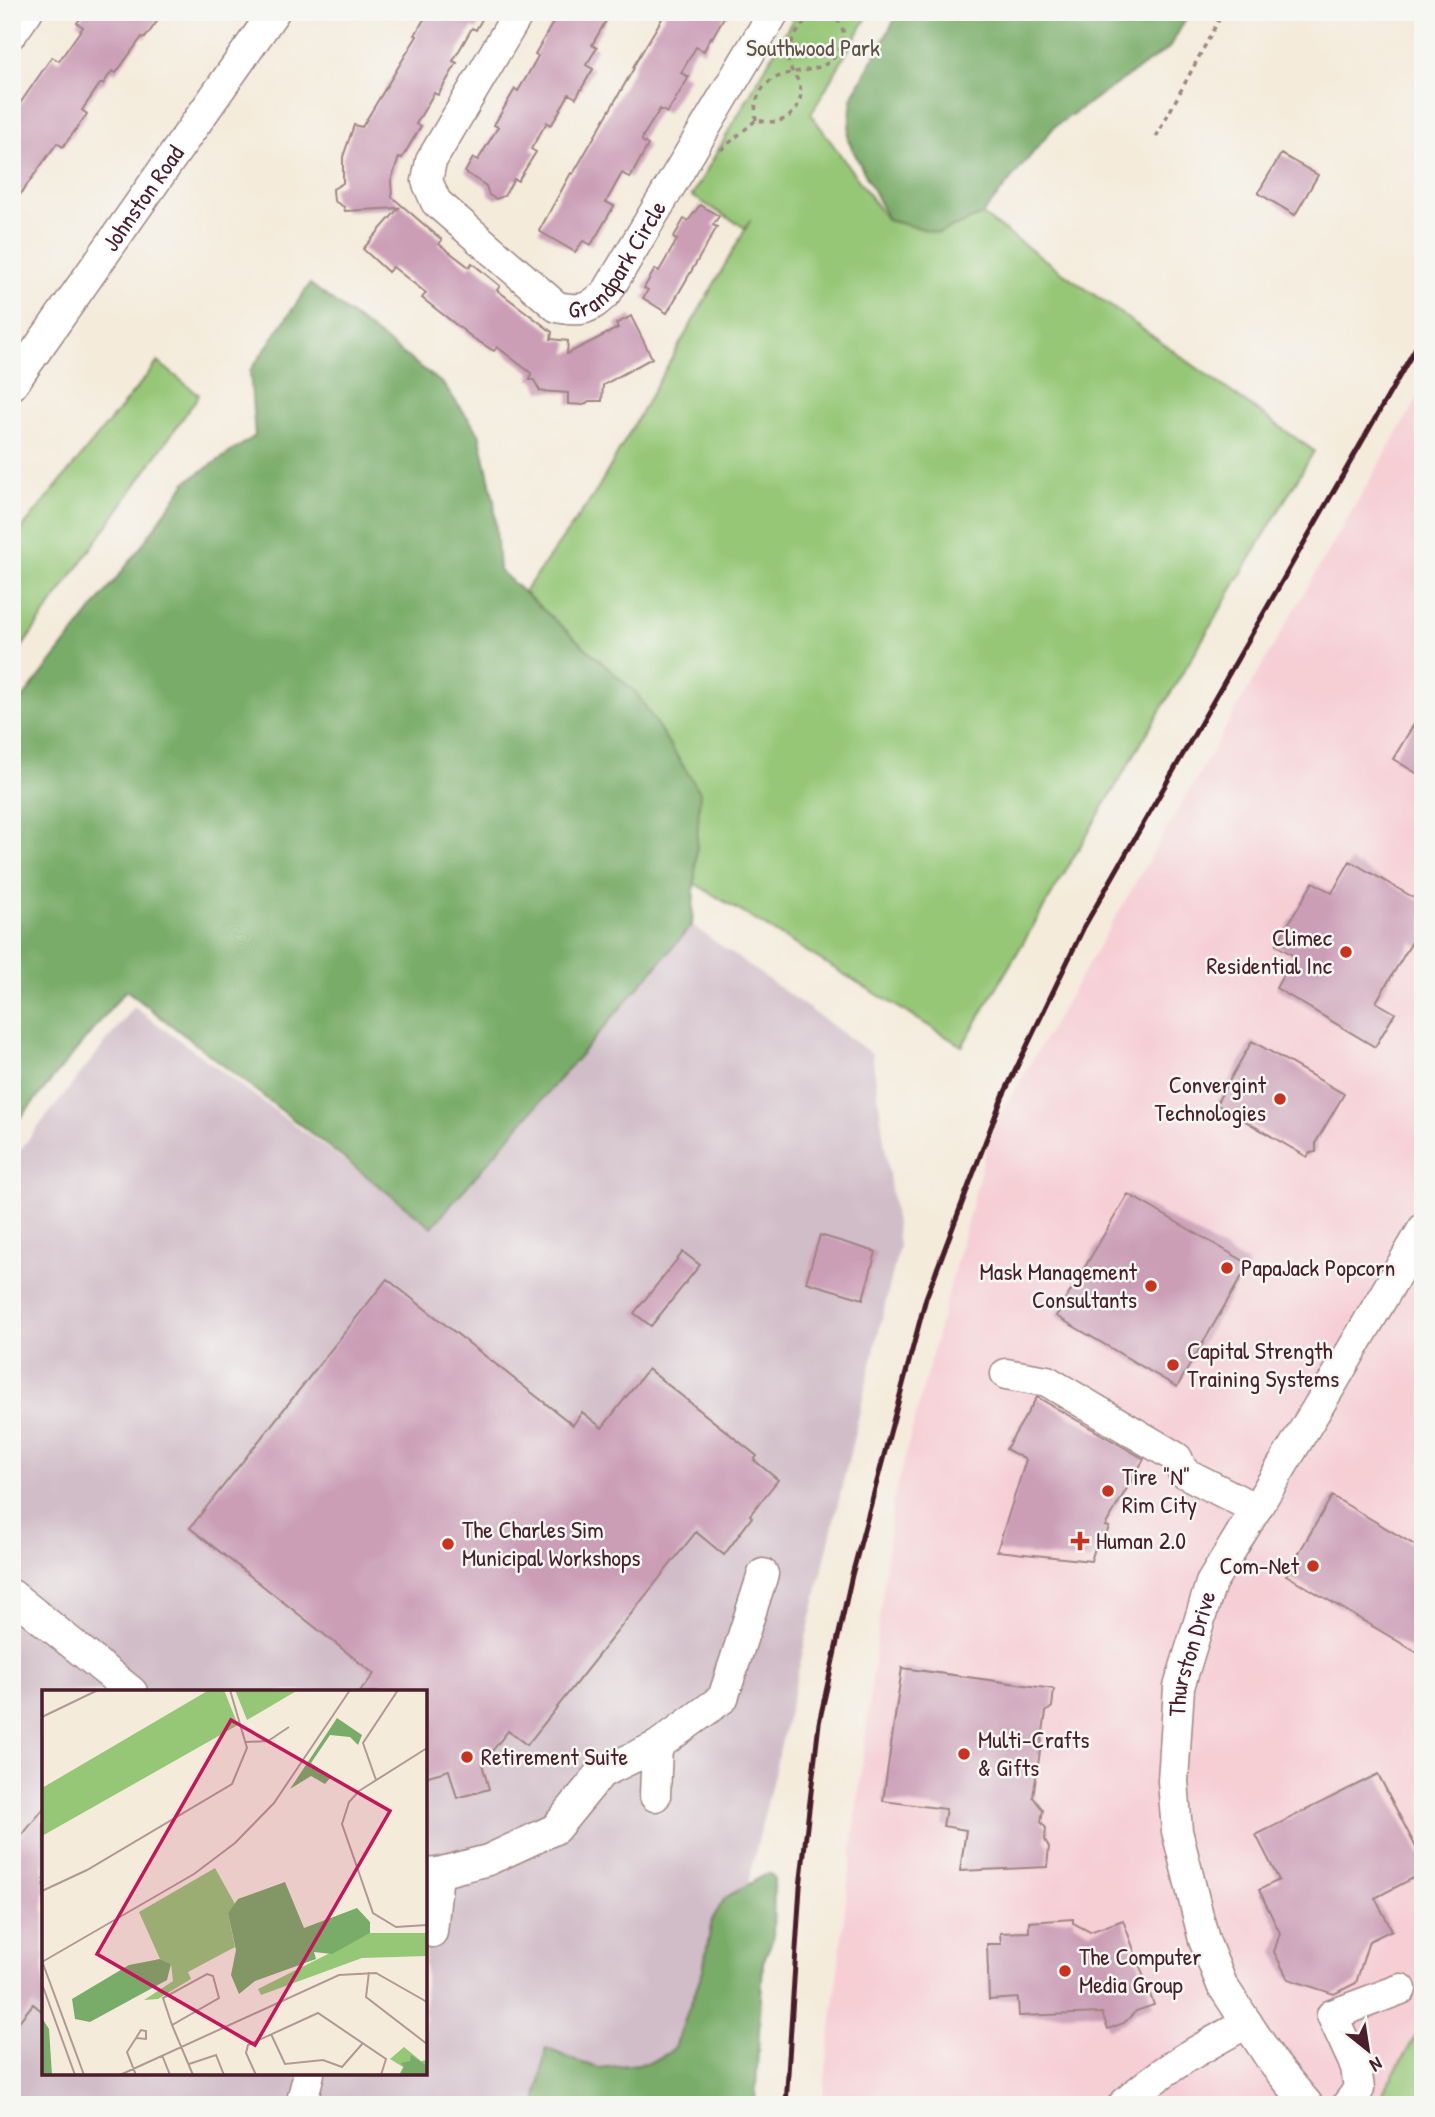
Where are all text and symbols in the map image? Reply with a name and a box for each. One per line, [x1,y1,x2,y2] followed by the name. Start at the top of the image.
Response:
[746,31,880,63] park label: Southwood Park
[94,139,191,257] street label: Johnston Road
[568,194,673,325] street label: Grandpark Circle
[1206,921,1333,981] place label: Climec Residential Inc
[1338,944,1354,960] marker: Climec Residential Inc
[1154,1068,1267,1128] place label: Convergint Technologies
[1272,1091,1288,1107] marker: Convergint Technologies
[1241,1251,1395,1283] place label: PapaJack Popcorn
[979,1255,1138,1315] place label: Mask Management Consultants
[1219,1260,1235,1276] marker: PapaJack Popcorn
[1143,1278,1159,1294] marker: Mask Management Consultants
[1187,1334,1339,1394] place label: Capital Strength Training Systems
[1165,1357,1181,1373] marker: Capital Strength Training Systems
[1122,1460,1197,1520] place label: Tire "N" Rim City
[1100,1483,1116,1499] marker: Tire "N" Rim City
[462,1513,641,1573] place label: The Charles Sim Municipal Workshops
[1096,1524,1186,1556] place label: Human 2.0
[1070,1531,1090,1551] marker: Human 2.0
[440,1536,456,1552] marker: The Charles Sim Municipal Workshops
[1220,1549,1300,1581] place label: Com-Net
[1305,1558,1321,1574] marker: Com-Net
[1160,1586,1223,1717] street label: Thurston Drive
[42,1690,427,2075] inset map
[978,1723,1090,1783] place label: Multi-Crafts & Gifts
[481,1740,629,1772] place label: Retirement Suite
[956,1746,972,1762] marker: Multi-Crafts & Gifts
[459,1749,475,1765] marker: Retirement Suite
[1079,1940,1201,2000] place label: The Computer Media Group
[1057,1963,1073,1979] marker: The Computer Media Group
[1334,2016,1404,2086] north arrow
[1366,2051,1387,2079] text: N

